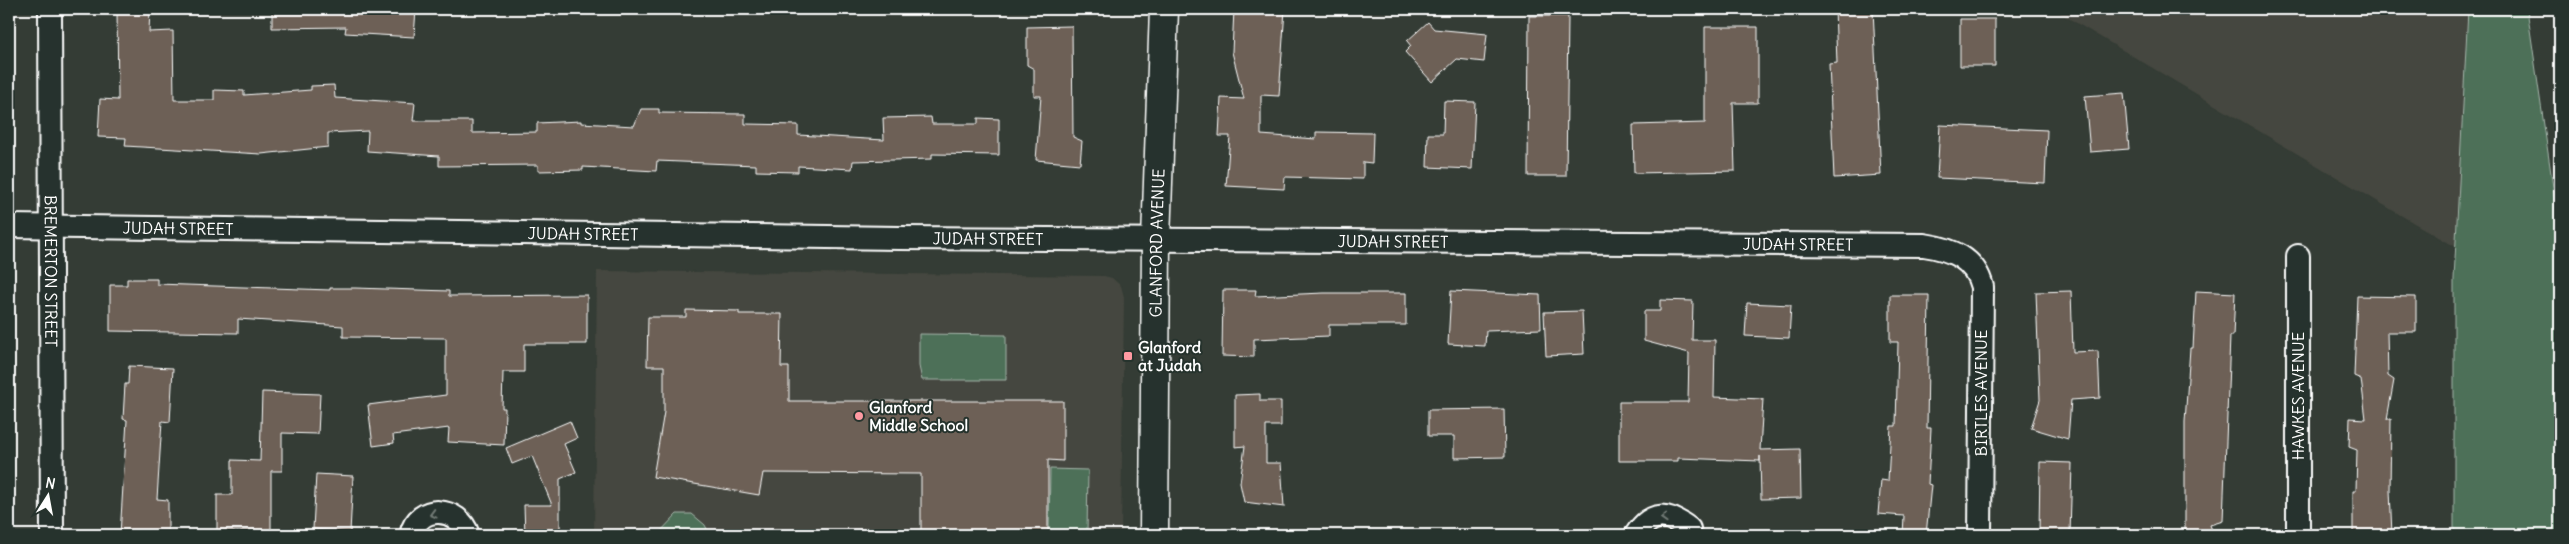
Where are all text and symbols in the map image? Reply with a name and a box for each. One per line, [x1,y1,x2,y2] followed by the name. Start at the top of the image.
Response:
[1145,168,1168,318] street label: GLANFORD AVENUE
[41,195,61,347] street label: BREMERTON STREET
[122,218,234,239] street label: JUDAH STREET
[527,223,638,244] street label: JUDAH STREET
[932,228,1043,249] street label: JUDAH STREET
[1337,231,1448,252] street label: JUDAH STREET
[1742,234,1853,255] street label: JUDAH STREET
[1971,330,1991,456] street label: BIRTLES AVENUE
[2288,332,2308,460] street label: HAWKES AVENUE
[1138,337,1202,375] place label: Glanford at Judah
[1122,350,1134,362] marker: Glanford at Judah
[869,397,968,435] place label: Glanford Middle School
[853,410,865,422] marker: Glanford Middle School
[22,472,72,522] north arrow
[44,473,57,493] text: N
[429,508,438,518] one-way arrow
[1660,512,1668,523] one-way arrow

